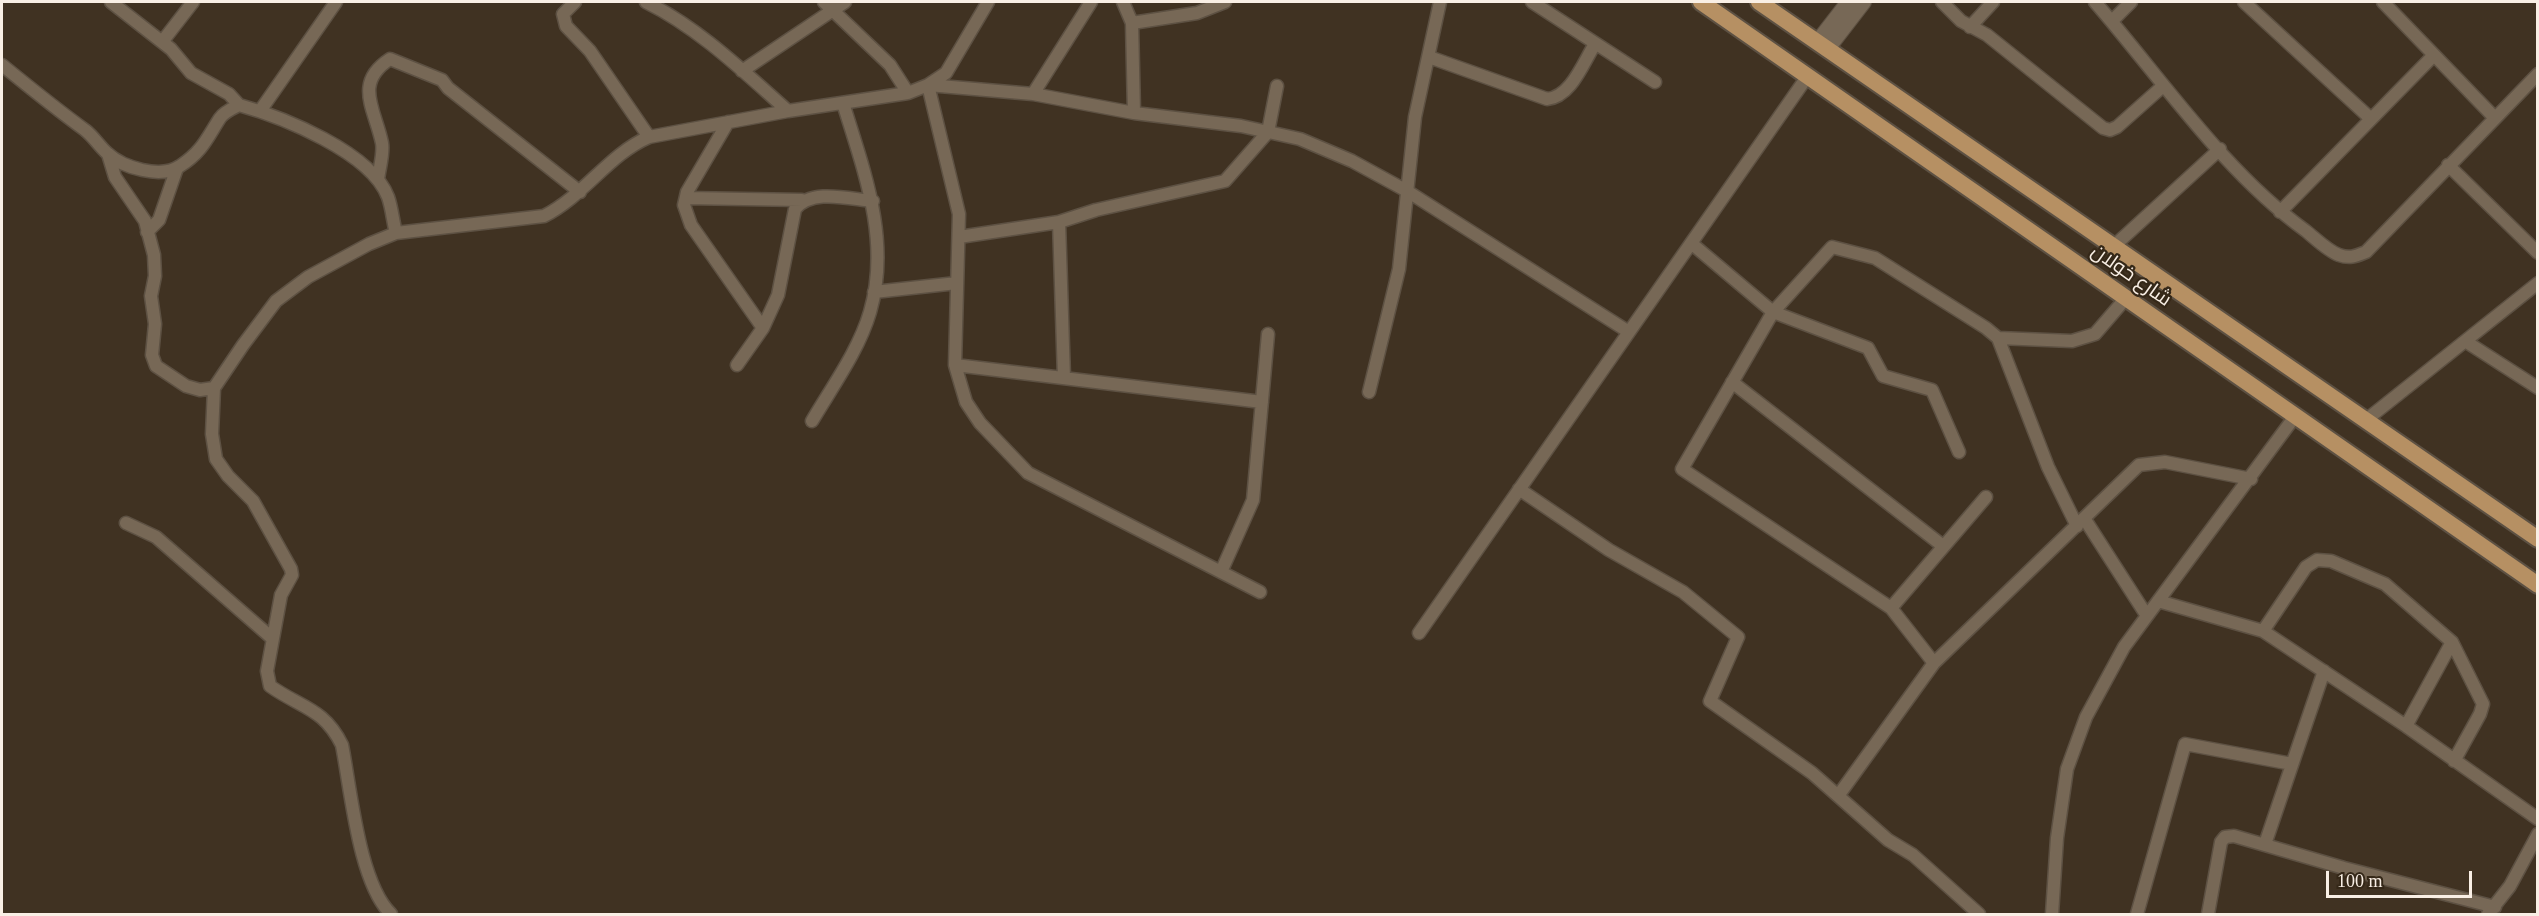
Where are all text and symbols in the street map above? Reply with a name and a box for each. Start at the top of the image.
street label: شارع خولان [2086,240,2176,312]
scale bar [2329,859,2474,897]
text: 100 m [2337,871,2383,891]

